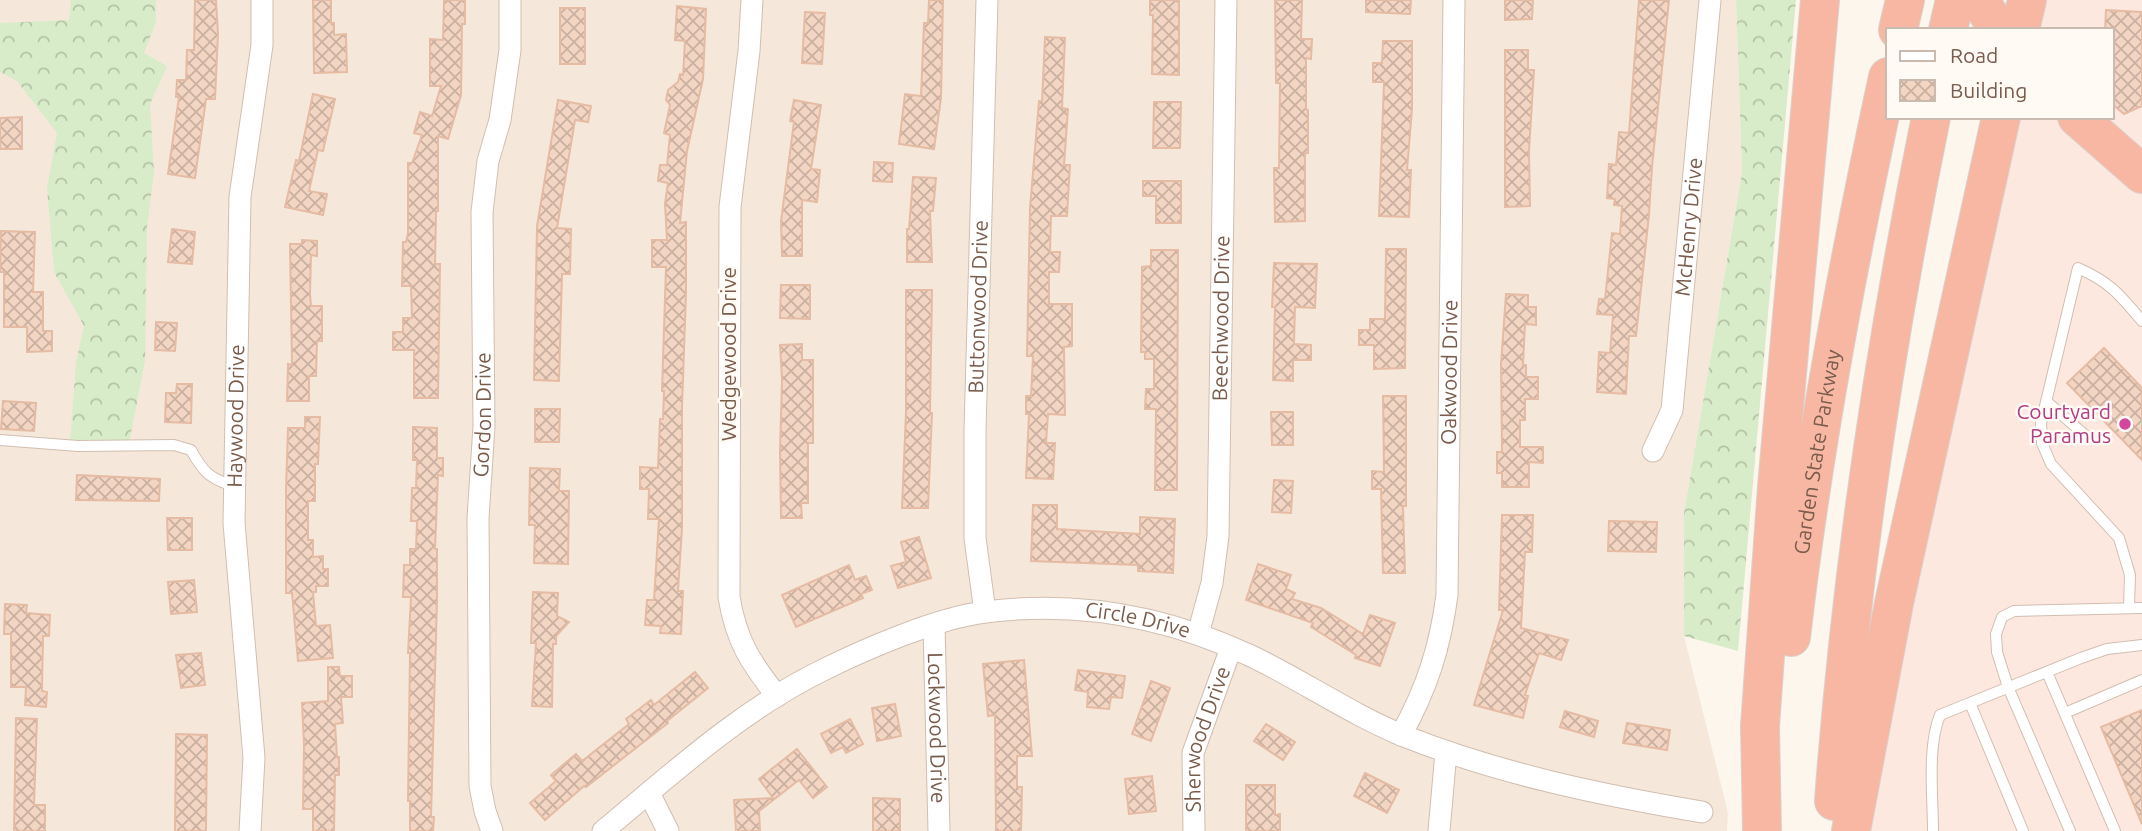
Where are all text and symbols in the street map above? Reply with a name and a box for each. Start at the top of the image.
legend [1886,28,2114,119]
text: Road [1950,43,1998,67]
text: Building [1950,78,2027,102]
street label: McHenry Drive [1670,156,1706,297]
street label: Buttonwood Drive [963,220,992,394]
street label: Beechwood Drive [1207,235,1233,401]
street label: Wedgewood Drive [716,267,740,441]
street label: Oakwood Drive [1436,299,1461,445]
street label: Haywood Drive [222,344,248,488]
street label: Garden State Parkway [1789,347,1845,556]
street label: Gordon Drive [468,352,495,478]
place label: Courtyard Paramus [2017,399,2111,447]
marker: Courtyard Paramus [2117,416,2133,432]
street label: Circle Drive [1084,597,1194,642]
street label: Lockwood Drive [924,652,951,804]
street label: Sherwood Drive [1180,663,1234,812]

